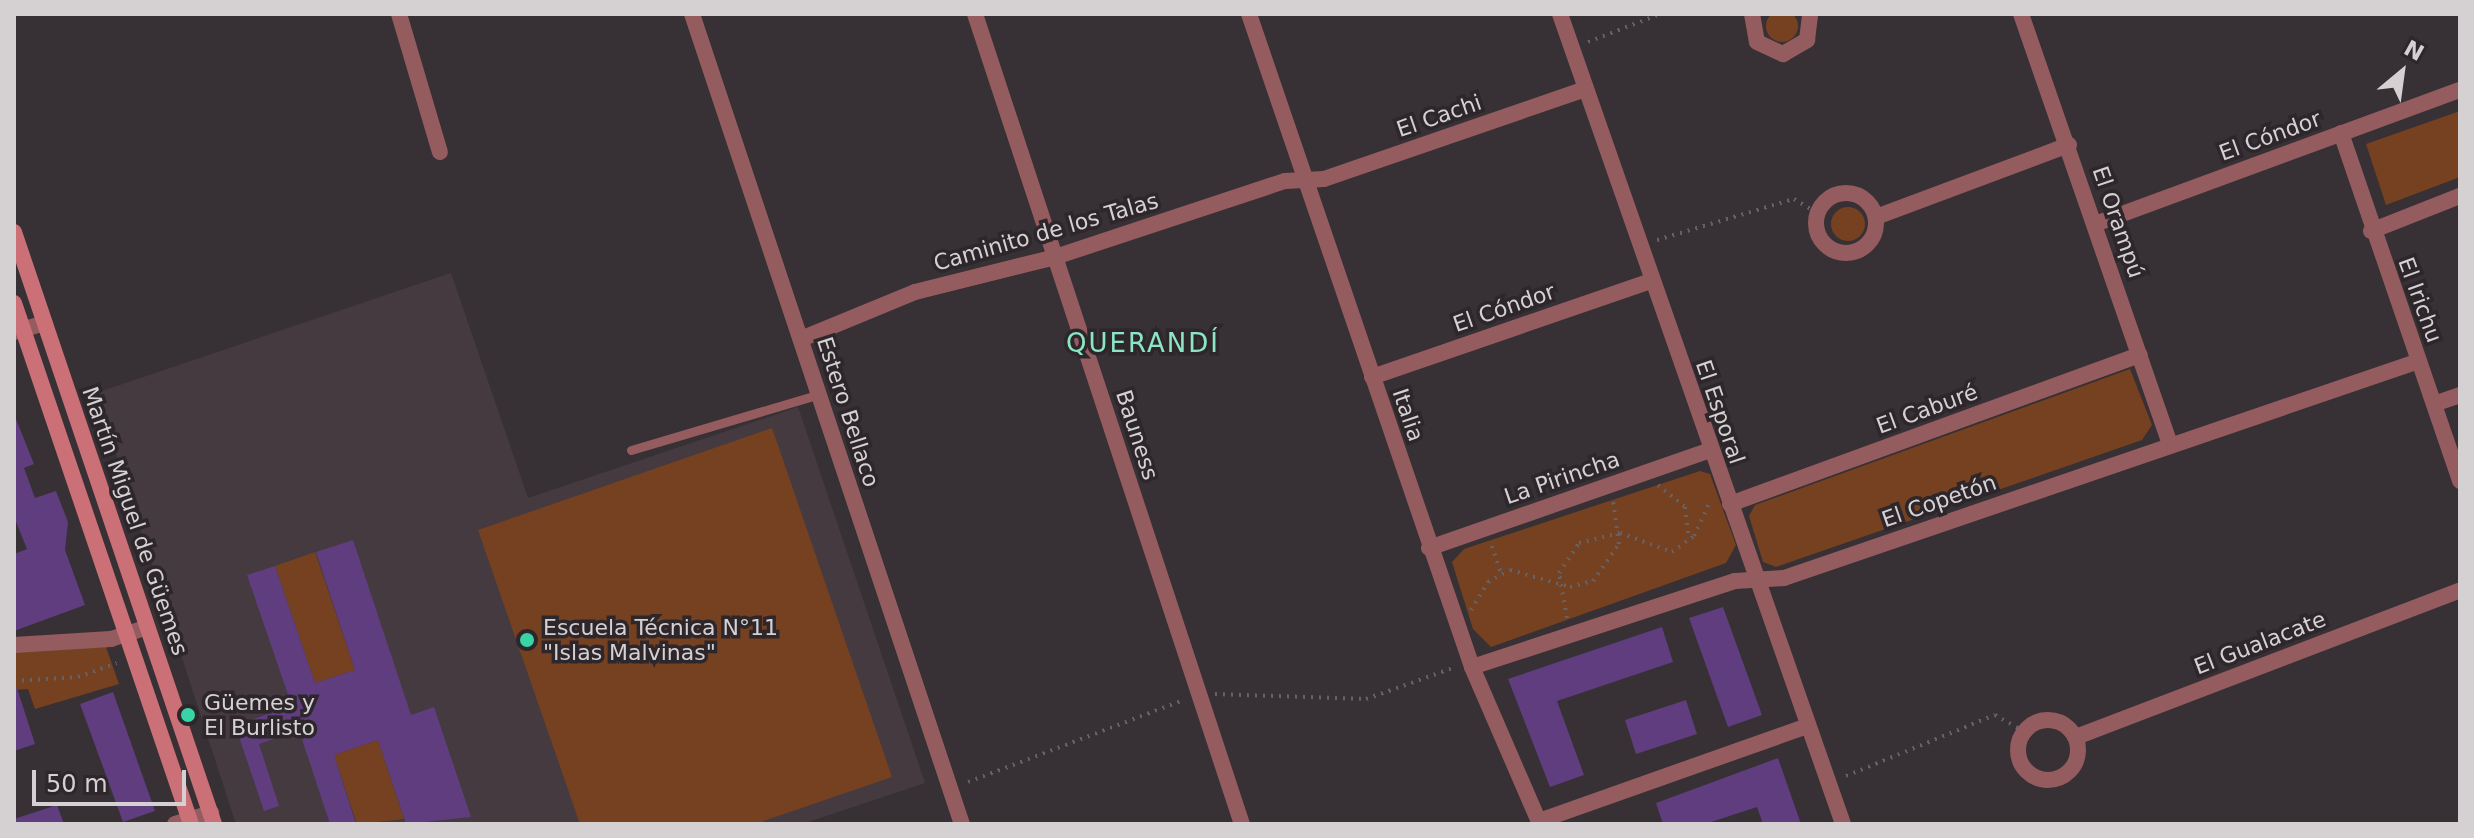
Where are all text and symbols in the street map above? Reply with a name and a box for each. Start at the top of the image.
north arrow [2362,32,2442,112]
text: N [2400,35,2428,66]
street label: El Cachi [1393,89,1485,143]
street label: El Cóndor [2216,105,2324,167]
street label: El Orampú [2087,163,2149,281]
street label: Caminito de los Talas [931,187,1161,277]
street label: El Irichu [2392,254,2448,346]
street label: El Cóndor [1449,278,1559,338]
district label: QUERANDÍ [1066,328,1220,360]
street label: Estero Bellaco [811,334,885,490]
street label: El Esporal [1690,356,1750,468]
street label: El Caburé [1873,378,1981,440]
street label: Martín Miguel de Güemes [77,383,193,659]
street label: Italia [1387,385,1429,445]
street label: Bauness [1110,387,1164,483]
street label: La Pirincha [1501,446,1623,510]
street label: El Copetón [1878,469,2000,533]
street label: El Gualacate [2190,606,2330,680]
place label: Escuela Técnica N°11 "Islas Malvinas" [543,614,778,666]
marker: Escuela Técnica N°11 "Islas Malvinas" [518,631,536,649]
place label: Güemes y El Burlisto [204,689,315,740]
marker: Güemes y El Burlisto [179,706,197,724]
scale bar [36,754,190,804]
text: 50 m [46,770,108,798]

